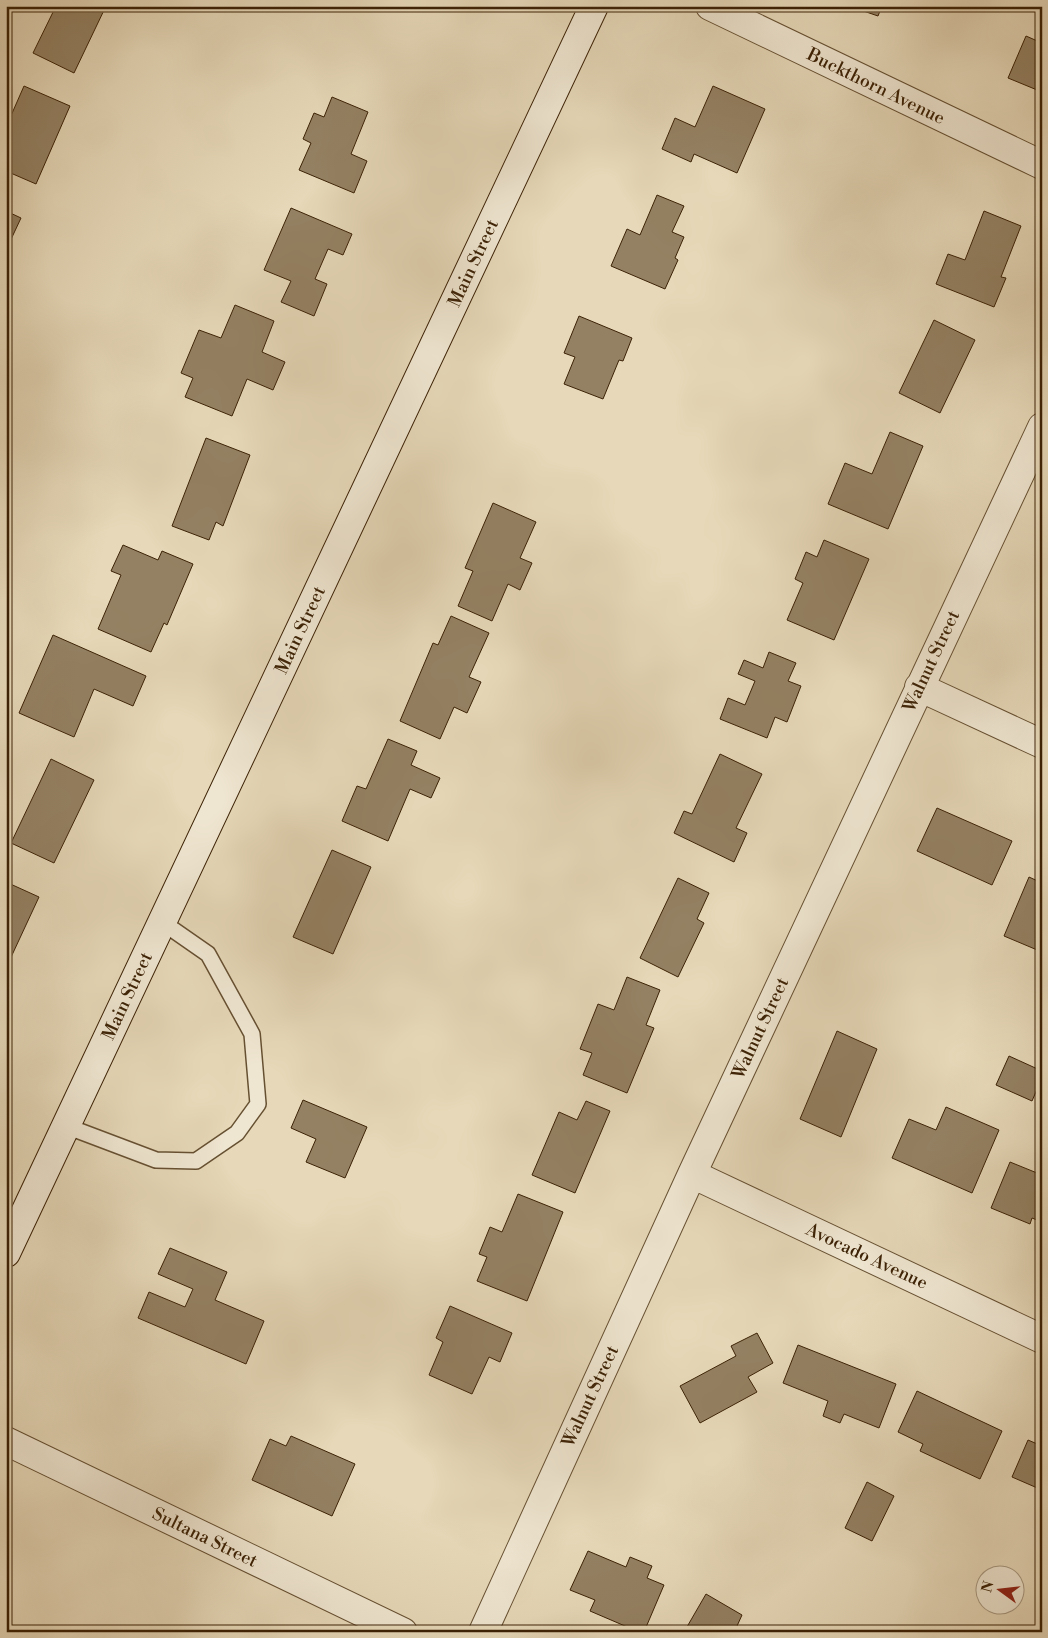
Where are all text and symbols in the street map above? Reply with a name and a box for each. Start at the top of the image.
street label: Buckthorn Avenue [802,43,949,130]
street label: Main Street [443,215,504,311]
street label: Main Street [270,582,331,678]
street label: Walnut Street [897,606,965,717]
street label: Main Street [97,948,158,1044]
street label: Walnut Street [726,973,794,1084]
street label: Avocado Avenue [801,1218,931,1295]
street label: Walnut Street [556,1341,624,1452]
street label: Sultana Street [148,1502,262,1573]
north arrow [976,1566,1026,1616]
text: N [978,1579,999,1595]

